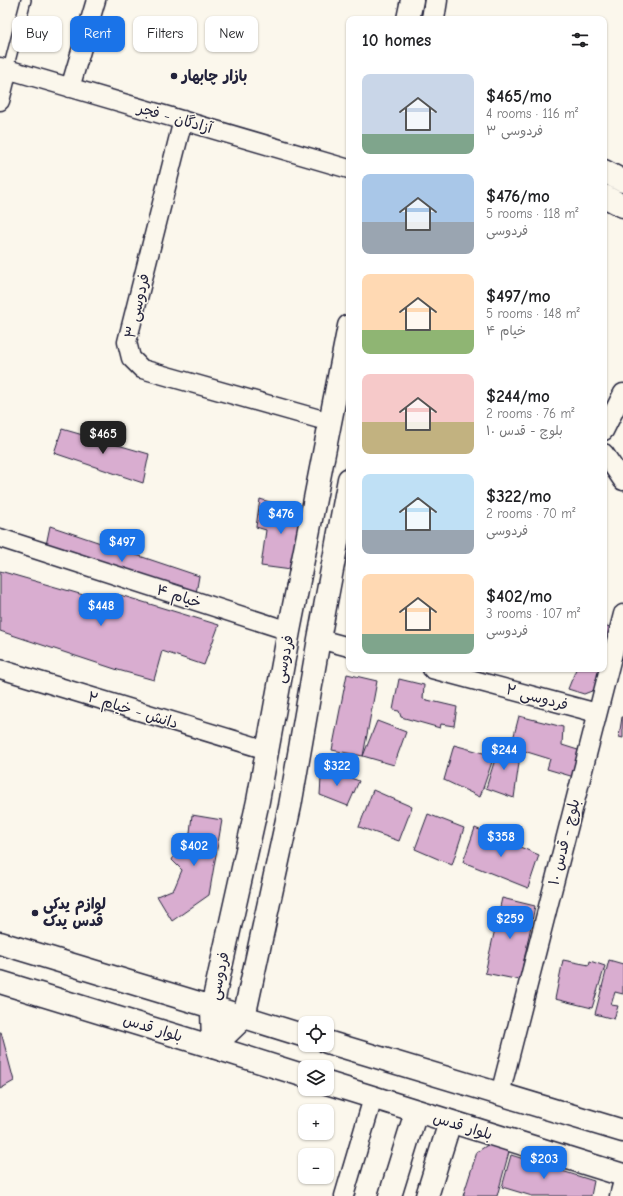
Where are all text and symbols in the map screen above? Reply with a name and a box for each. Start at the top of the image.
chip: Buy [12,16,62,52]
chip: Rent [70,16,125,52]
chip: Filters [133,16,197,52]
chip: New [205,16,258,52]
icon: filters [569,29,591,51]
text: 10 homes [362,31,431,50]
place label: بازار چابهار [180,67,247,85]
marker: بازار چابهار [169,71,179,81]
text: $465/mo [486,87,552,106]
icon: home [394,90,442,138]
street label: آزادگان - فجر [134,98,216,138]
text: 4 rooms · 116 m² [486,106,578,121]
text: فردوسی ۳ [486,123,543,138]
text: $476/mo [486,187,550,206]
icon: home [394,190,442,238]
text: 5 rooms · 118 m² [486,206,579,221]
text: فردوسی [486,223,528,238]
street label: فردوسی ۳ [121,272,154,340]
text: $497/mo [486,287,551,306]
icon: home [394,290,442,338]
text: 5 rooms · 148 m² [486,306,580,321]
text: خیام ۴ [486,323,526,338]
text: $244/mo [486,387,550,406]
icon: home [394,390,442,438]
text: 2 rooms · 76 m² [486,406,574,421]
pin: $465 [79,421,127,455]
text: بلوچ - قدس ۱۰ [486,423,563,438]
text: $465 [89,426,117,441]
text: $322/mo [486,487,551,506]
icon: home [394,490,442,538]
pin: $476 [257,501,305,535]
text: $476 [268,506,294,521]
text: 2 rooms · 70 m² [486,506,575,521]
text: فردوسی [486,523,528,538]
pin: $497 [98,529,146,563]
text: $497 [109,534,135,549]
street label: خیام ۴ [154,580,204,614]
text: $402/mo [486,587,552,606]
icon: home [394,590,442,638]
pin: $448 [77,593,125,627]
text: $448 [88,598,114,613]
text: 3 rooms · 107 m² [486,606,580,621]
text: فردوسی [486,623,528,638]
street label: فردوسی [271,633,298,685]
street label: فردوسی ۲ [504,680,570,715]
street label: دانش - خیام ۲ [85,688,180,734]
pin: $244 [480,737,528,771]
text: $244 [491,742,517,757]
pin: $322 [313,753,361,787]
text: $322 [323,758,351,773]
street label: بلوچ - قدس ۱۰ [545,797,584,887]
pin: $358 [477,824,525,858]
text: $358 [487,829,515,844]
pin: $402 [170,833,218,867]
text: $402 [180,838,208,853]
place label: لوازم یدکی قدس یدک [43,895,106,930]
pin: $259 [486,906,534,940]
marker: لوازم یدکی قدس یدک [30,908,40,918]
text: $259 [496,911,524,926]
street label: فردوسی [205,950,234,1002]
street label: بلوار قدس [121,1010,185,1046]
map controls [298,1016,334,1184]
button: locate [298,1016,334,1052]
button: layers [298,1060,334,1096]
button: + [298,1104,334,1140]
street label: بلوار قدس [431,1108,495,1144]
pin: $203 [520,1146,568,1180]
button: − [298,1148,334,1184]
text: $203 [530,1151,558,1166]

